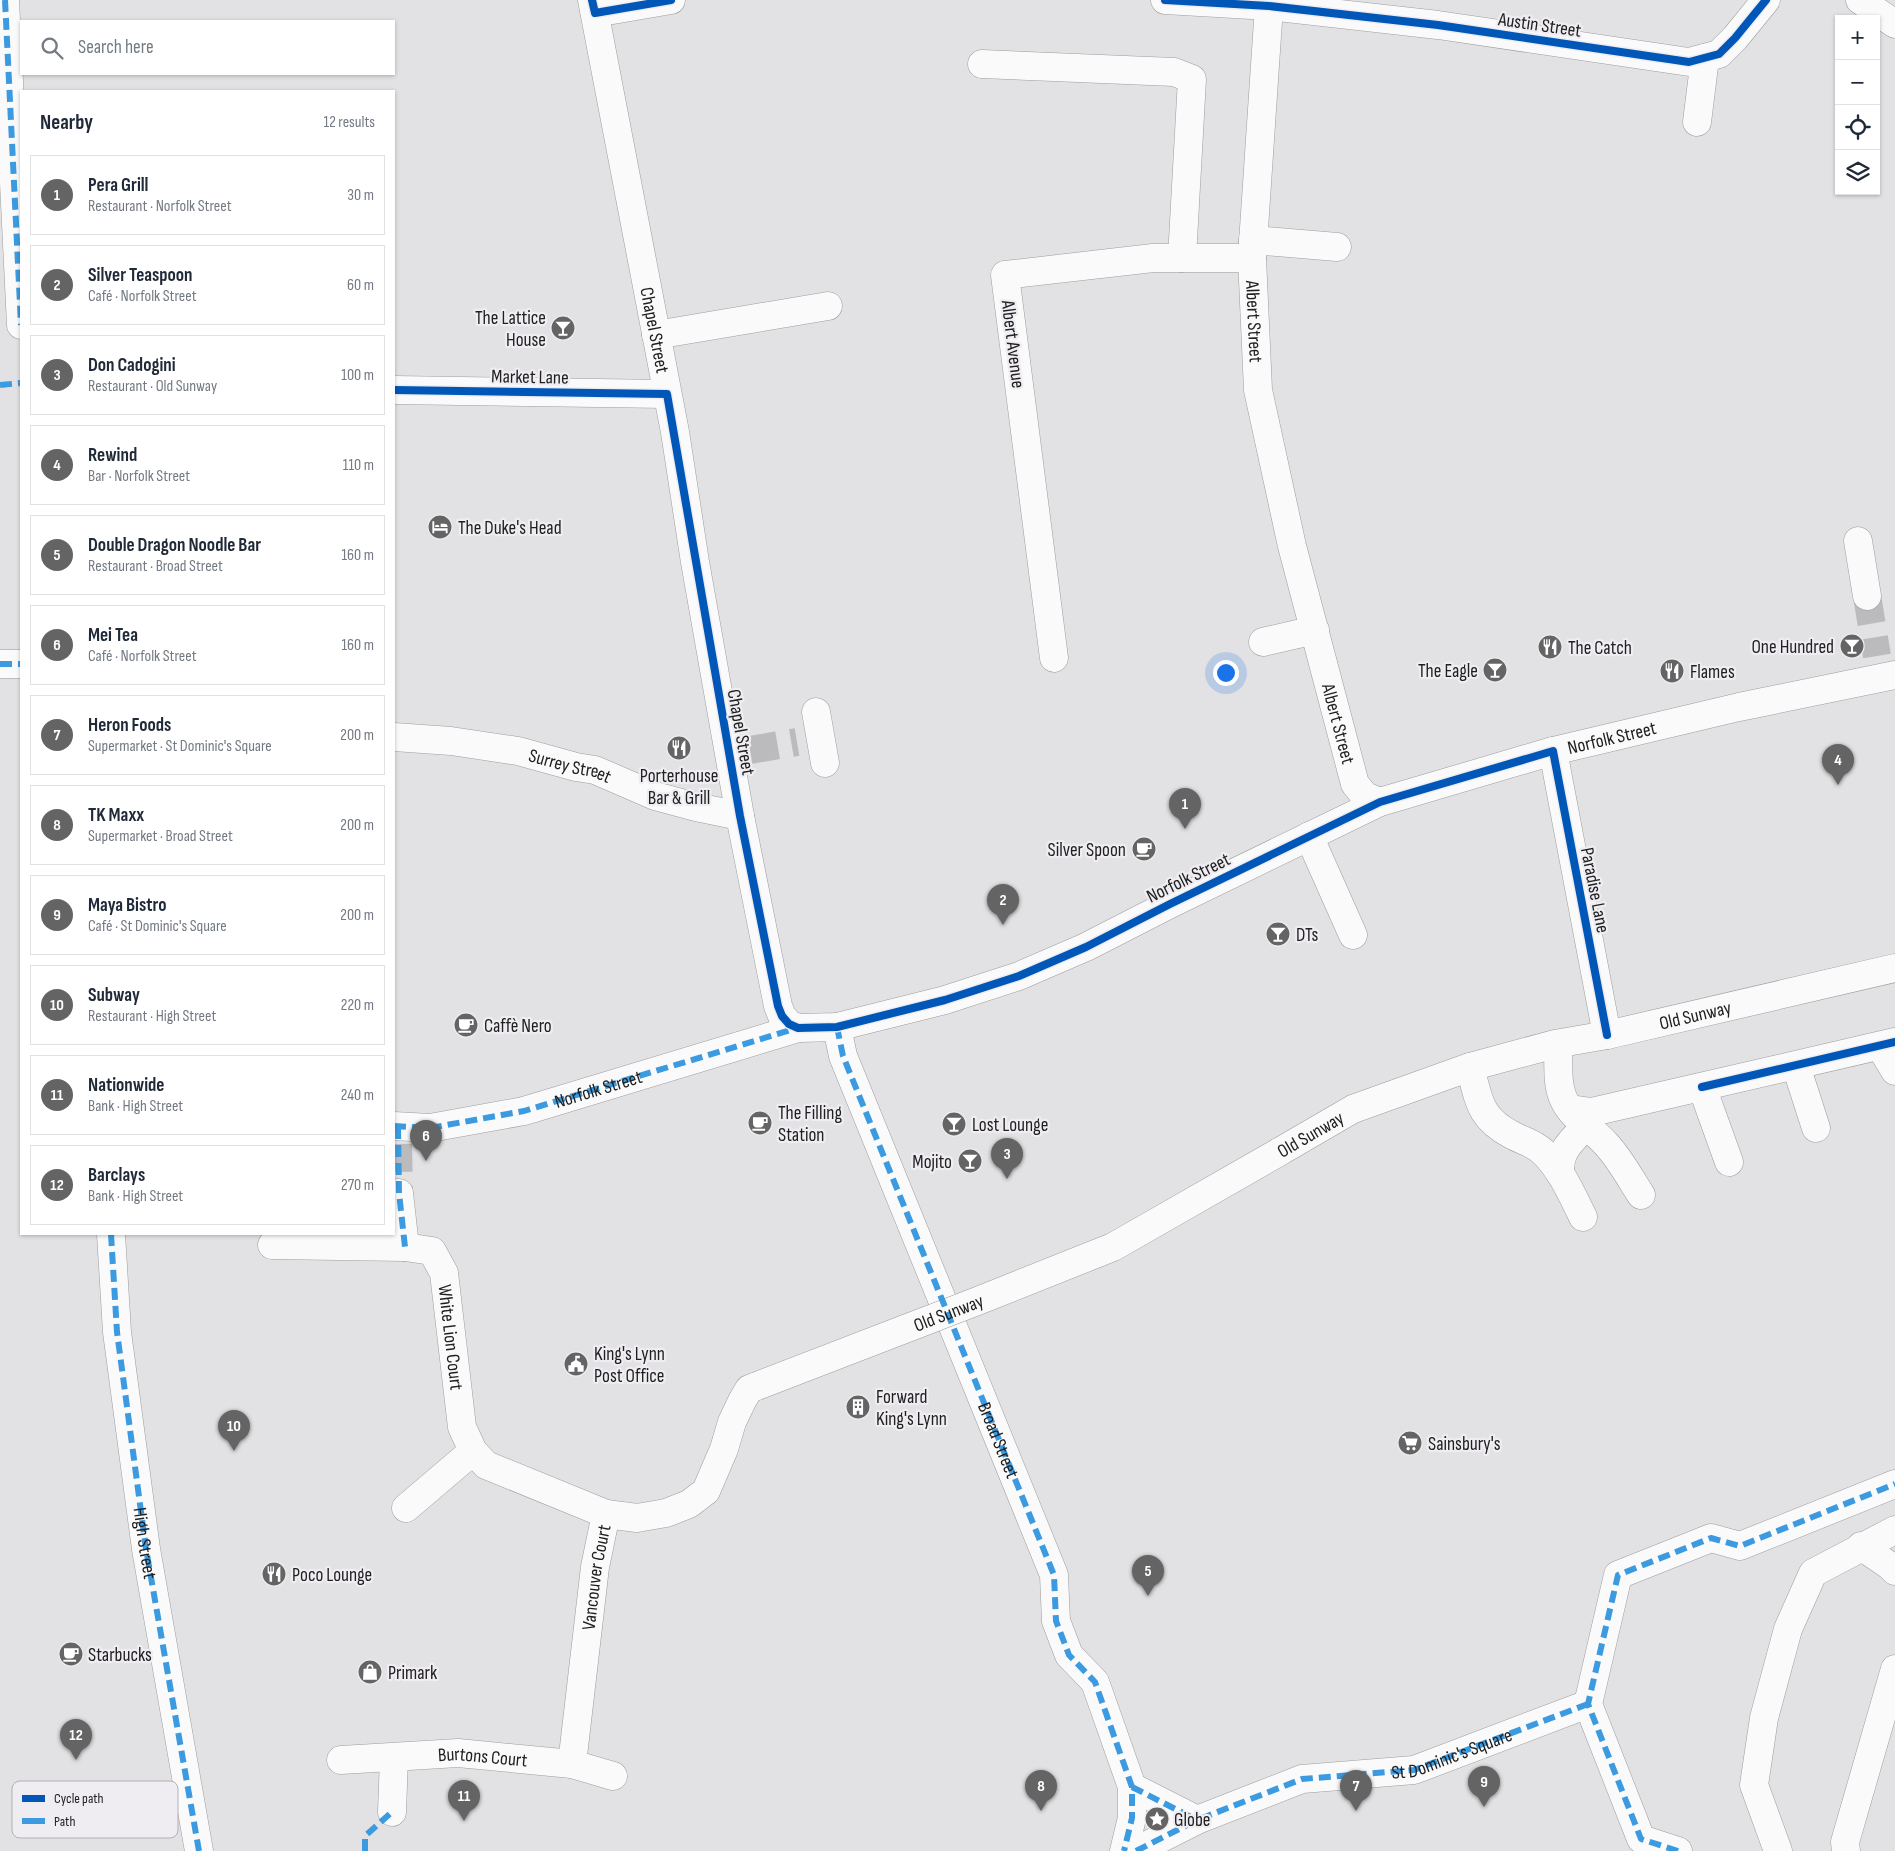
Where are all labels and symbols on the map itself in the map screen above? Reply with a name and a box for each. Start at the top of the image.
street label: Austin Street [1496,8,1583,43]
street label: Albert Street [1240,279,1267,363]
street label: Chapel Street [634,285,673,375]
street label: Albert Avenue [996,298,1029,389]
place label: The Lattice House [475,307,546,352]
bar icon: The Lattice House [550,315,576,341]
street label: Market Lane [491,365,569,390]
hotel icon: The Duke's Head [427,514,453,540]
place label: The Duke's Head [458,517,562,540]
bar icon: One Hundred [1839,633,1865,659]
restaurant icon: The Catch [1537,634,1563,660]
place label: One Hundred [1751,636,1834,659]
place label: The Catch [1568,637,1632,660]
bar icon: The Eagle [1482,657,1508,683]
restaurant icon: Flames [1659,658,1685,684]
your location [1213,660,1239,686]
place label: The Eagle [1418,660,1478,683]
place label: Flames [1690,661,1735,684]
street label: Albert Street [1316,680,1359,767]
street label: Chapel Street [722,688,759,777]
street label: Norfolk Street [1565,717,1659,760]
restaurant icon: Porterhouse Bar & Grill [666,735,692,761]
street label: Surrey Street [526,744,615,789]
pin: 4 [1822,744,1854,785]
place label: Porterhouse Bar & Grill [640,765,718,810]
pin: 1 [1169,788,1201,829]
cafe icon: Silver Spoon [1131,836,1157,862]
place label: Silver Spoon [1048,839,1126,862]
street label: Paradise Lane [1575,846,1614,935]
street label: Norfolk Street [1143,848,1234,908]
pin: 2 [987,884,1019,925]
bar icon: DTs [1265,921,1291,947]
place label: DTs [1296,924,1319,947]
street label: Old Sunway [1657,996,1734,1035]
cafe icon: Caffè Nero [453,1012,479,1038]
place label: Caffè Nero [484,1015,552,1038]
street label: Norfolk Street [552,1066,645,1114]
place label: The Filling Station [778,1102,842,1147]
street label: Old Sunway [1274,1107,1349,1164]
cafe icon: The Filling Station [747,1110,773,1136]
bar icon: Lost Lounge [941,1111,967,1137]
place label: Lost Lounge [972,1114,1048,1137]
pin: 6 [410,1120,442,1161]
pin: 3 [991,1138,1023,1179]
bar icon: Mojito [957,1148,983,1174]
place label: Mojito [912,1151,952,1174]
street label: White Lion Court [432,1283,468,1392]
street label: Old Sunway [911,1290,988,1338]
place label: King's Lynn Post Office [594,1343,665,1388]
public building icon: King's Lynn Post Office [563,1351,589,1377]
place label: Forward King's Lynn [876,1386,947,1431]
building icon: Forward King's Lynn [845,1394,871,1420]
street label: Broad Street [972,1399,1023,1482]
pin: 10 [218,1410,250,1451]
supermarket icon: Sainsbury's [1397,1430,1423,1456]
place label: Sainsbury's [1428,1433,1501,1456]
street label: High Street [128,1506,161,1581]
street label: Vancouver Court [578,1522,617,1631]
pin: 5 [1132,1555,1164,1596]
restaurant icon: Poco Lounge [261,1561,287,1587]
place label: Poco Lounge [292,1564,372,1587]
cafe icon: Starbucks [58,1641,84,1667]
place label: Starbucks [88,1644,152,1667]
shop icon: Primark [357,1659,383,1685]
place label: Primark [388,1662,438,1685]
pin: 12 [60,1719,92,1760]
street label: St Dominic's Square [1391,1724,1515,1785]
street label: Burtons Court [437,1743,529,1773]
pin: 9 [1468,1766,1500,1807]
pin: 8 [1025,1770,1057,1811]
pin: 7 [1340,1770,1372,1811]
pin: 11 [448,1780,480,1821]
legend [12,1781,178,1838]
text: Cycle path [54,1790,104,1807]
place icon: Globe [1144,1806,1170,1832]
place label: Globe [1174,1809,1210,1832]
text: Path [54,1813,75,1830]

